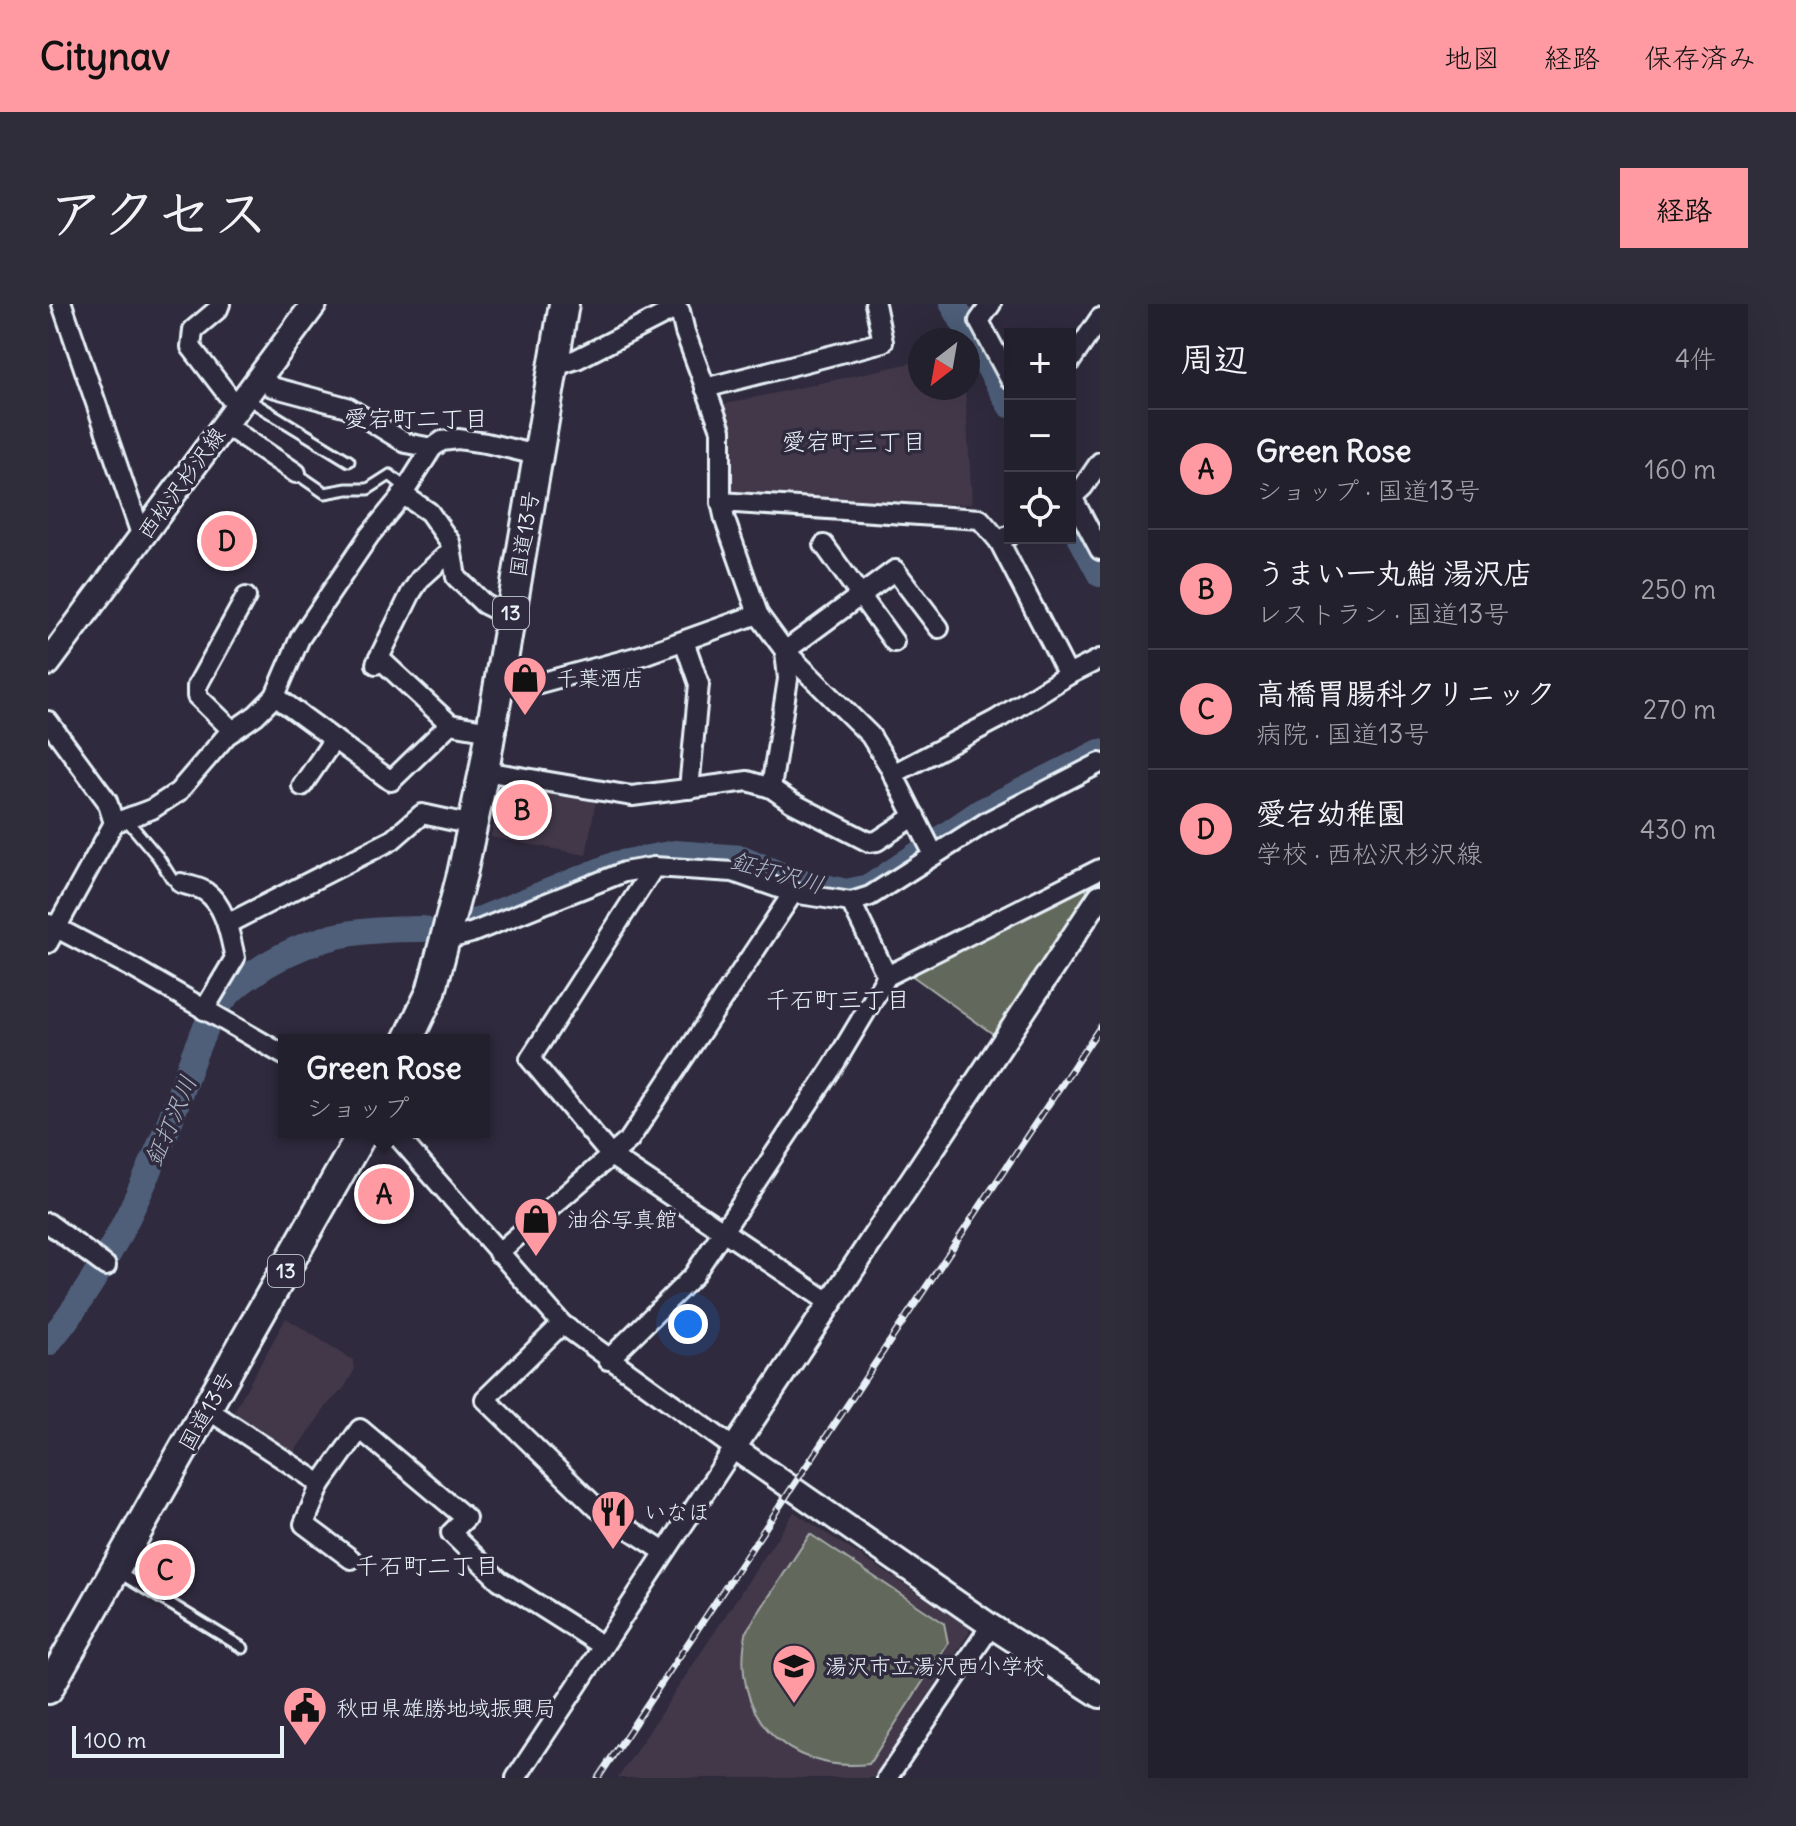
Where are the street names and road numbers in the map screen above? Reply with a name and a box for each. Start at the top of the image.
street label: 西松沢杉沢線 [131,421,231,545]
street label: 国道13号 [503,489,545,579]
road number: 13 [493,597,529,629]
road number: 13 [268,1255,304,1287]
street label: 国道13号 [172,1366,240,1456]

